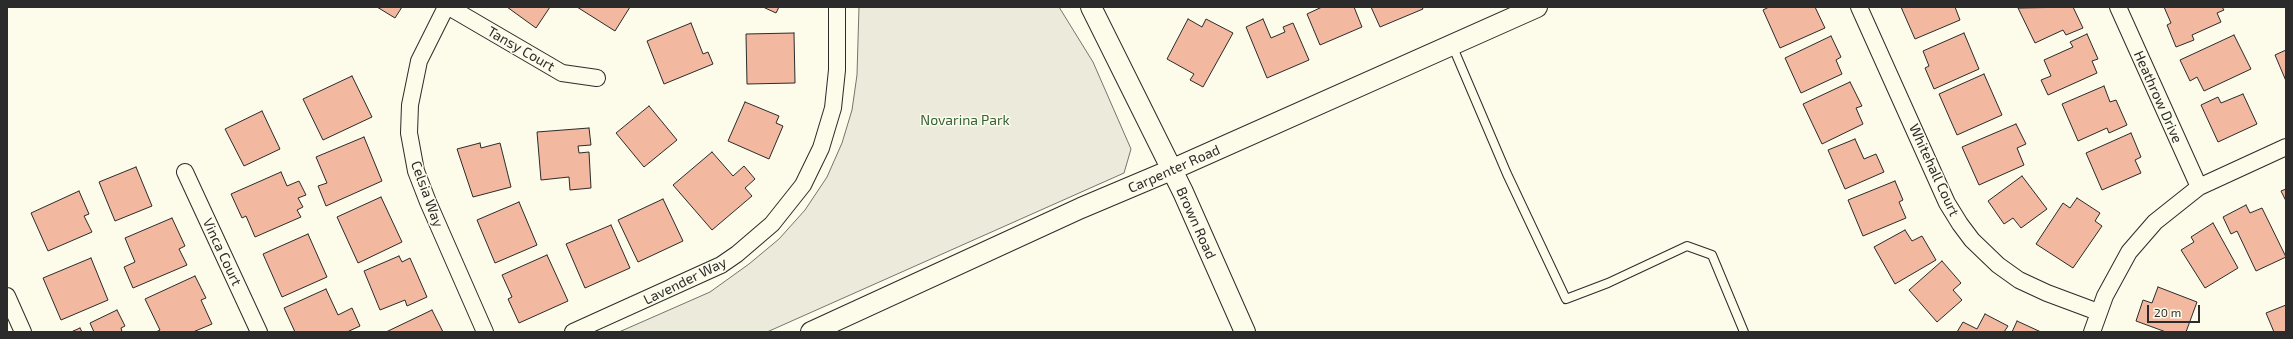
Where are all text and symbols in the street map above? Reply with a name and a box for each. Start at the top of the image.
street label: Tansy Court [484,23,558,75]
street label: Heathrow Drive [2130,48,2186,146]
park label: Novarina Park [920,112,1010,128]
street label: Whitehall Court [1905,121,1963,219]
street label: Carpenter Road [1125,141,1223,197]
street label: Celsia Way [407,159,447,229]
street label: Brown Road [1173,184,1219,262]
street label: Vinca Court [199,216,245,288]
street label: Lavender Way [641,254,729,308]
scale bar [2149,297,2202,323]
text: 20 m [2154,305,2181,319]

